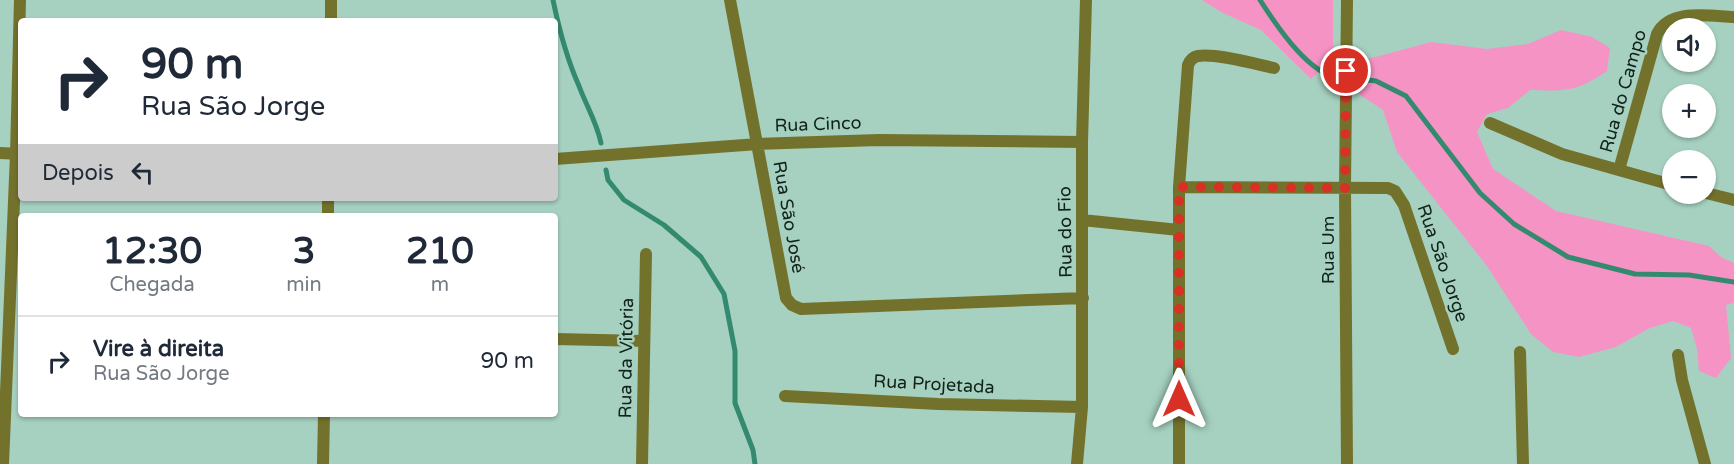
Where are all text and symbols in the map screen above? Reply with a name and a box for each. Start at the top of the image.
map controls [1662,18,1716,204]
button: sound [1662,18,1716,72]
street label: Rua do Campo [1595,27,1651,155]
text: 90 m [141,39,243,90]
icon: right [42,42,120,120]
pin [1320,45,1371,96]
icon: arrive [1329,54,1362,87]
button: + [1662,84,1716,138]
text: Rua São Jorge [141,90,325,123]
street label: Rua Cinco [774,111,862,137]
button: − [1662,150,1716,204]
icon: left [126,156,159,189]
street label: Rua São José [768,159,810,275]
text: Depois [42,160,114,186]
street label: Rua do Fio [1053,186,1077,278]
street label: Rua São Jorge [1413,201,1473,325]
street label: Rua Um [1317,216,1339,284]
text: 12:30 [102,230,202,273]
text: 3 [293,230,315,273]
text: 210 [406,230,474,273]
text: Chegada [110,273,195,297]
text: min [286,273,322,297]
text: m [431,273,449,297]
street label: Rua da Vitória [614,297,638,419]
text: Vire à direita [93,336,224,362]
icon: right [42,345,75,378]
text: 90 m [480,348,534,374]
text: Rua São Jorge [93,362,230,386]
position arrow [1147,367,1211,431]
street label: Rua Projetada [873,370,995,398]

